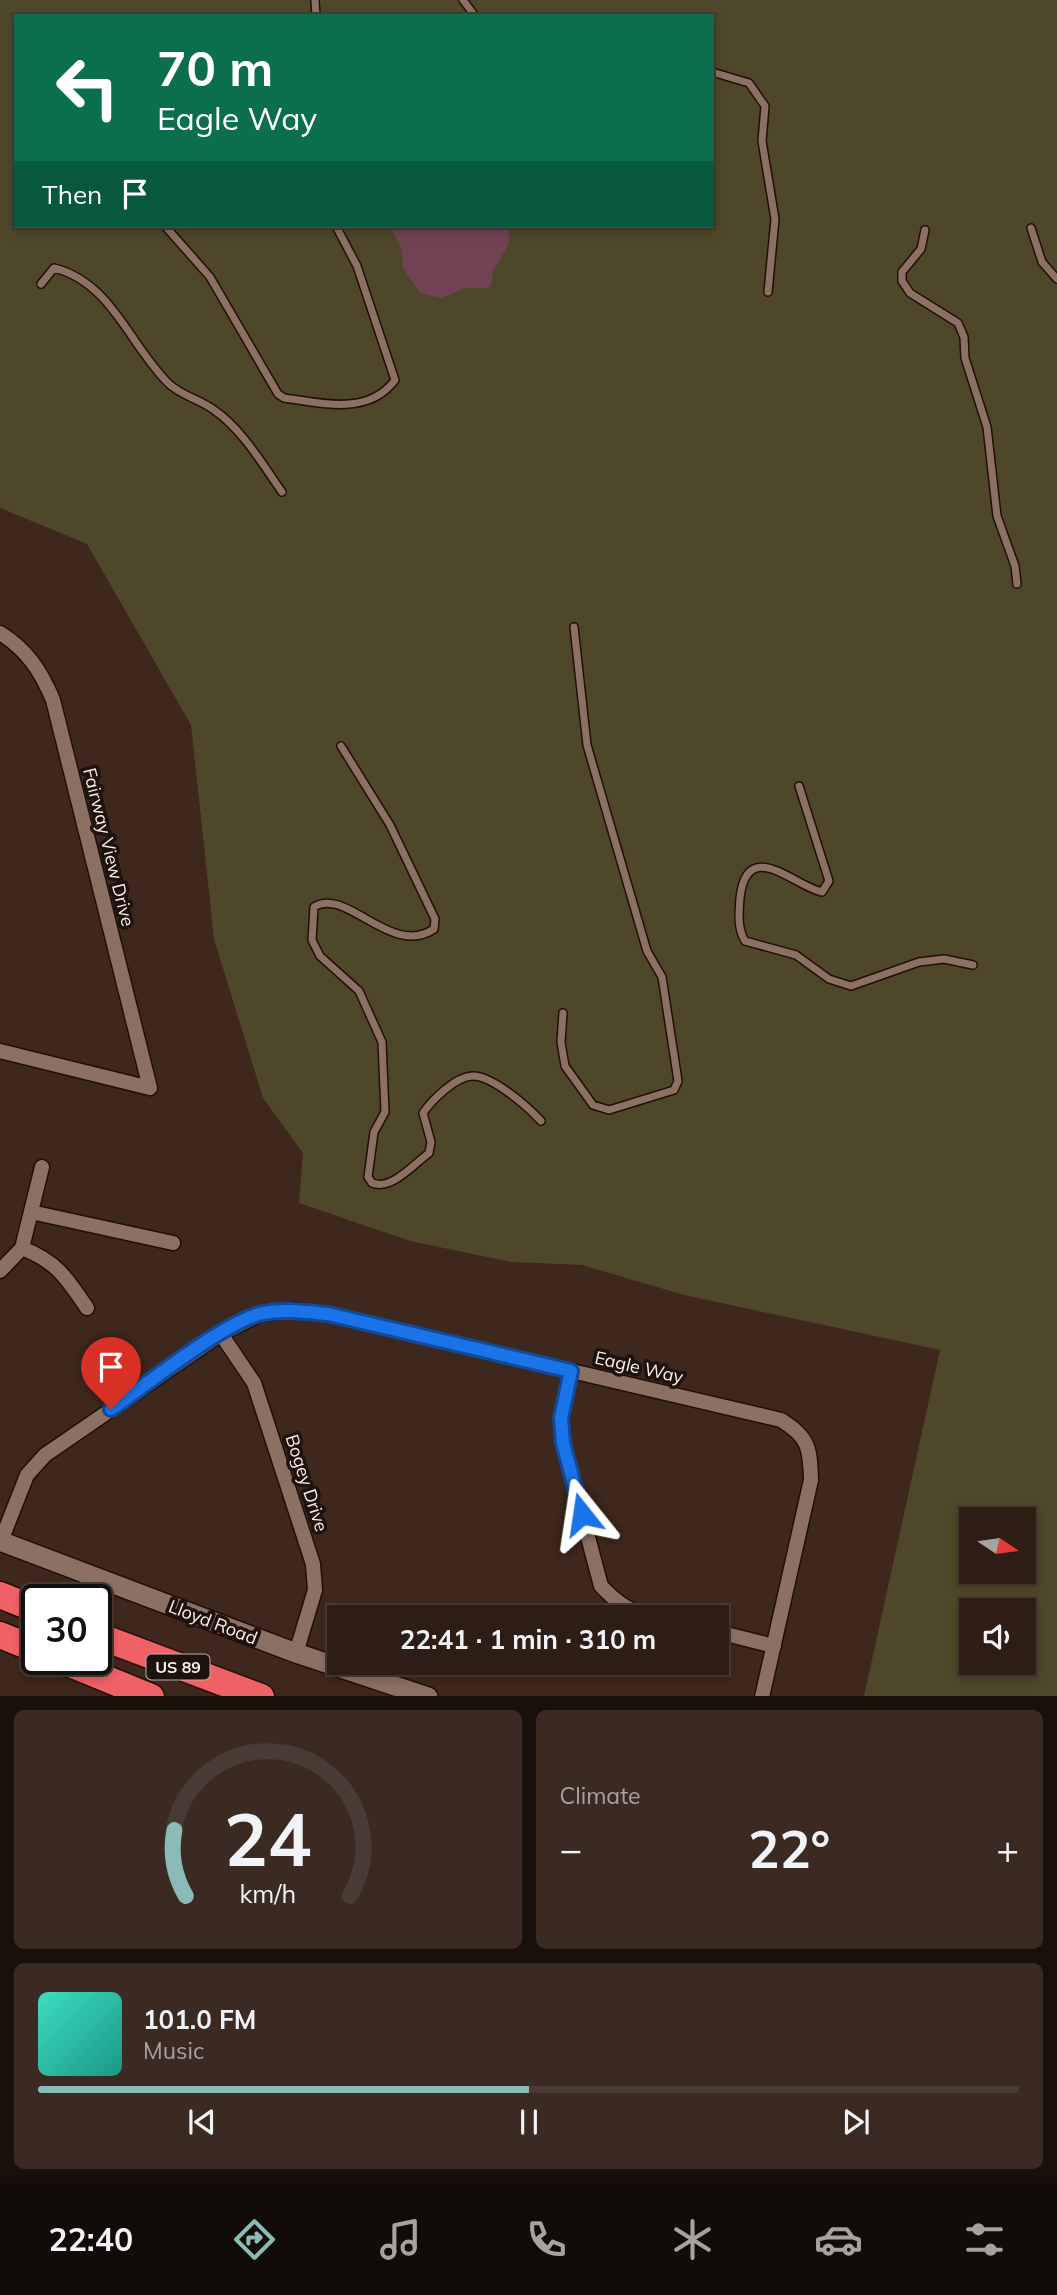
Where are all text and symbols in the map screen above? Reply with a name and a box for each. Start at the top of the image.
text: 70 m [157,37,273,98]
icon: left [42,42,133,133]
text: Eagle Way [157,98,317,138]
icon: arrive [116,175,154,213]
text: Then [42,178,102,211]
street label: Fairway View Drive [78,765,140,929]
pin [81,1337,141,1409]
street label: Eagle Way [592,1346,686,1388]
icon: arrive [92,1348,130,1386]
street label: Bogey Drive [280,1432,334,1534]
position arrow [545,1477,619,1551]
north arrow [959,1507,1036,1584]
map controls [959,1507,1036,1675]
speed limit sign: 30 [21,1584,112,1675]
street label: Lloyd Road [165,1595,261,1649]
button: sound [959,1598,1036,1675]
text: 22:41 · 1 min · 310 m [400,1623,656,1656]
road number: US 89 [146,1654,210,1680]
text: Climate [560,1781,641,1810]
text: 24 [224,1793,311,1884]
text: 22° [748,1816,830,1881]
text: − [560,1825,582,1873]
text: + [996,1825,1019,1873]
text: km/h [239,1877,296,1908]
text: 101.0 FM [143,2003,256,2036]
text: Music [143,2036,204,2065]
icon: previous [183,2103,221,2141]
icon: pause [510,2103,548,2141]
icon: next [837,2103,875,2141]
icon: directions [230,2215,279,2264]
icon: music [376,2215,425,2264]
icon: phone [522,2215,571,2264]
icon: climate [668,2215,717,2264]
icon: car [814,2215,863,2264]
icon: filters [960,2215,1009,2264]
text: 22:40 [48,2219,133,2259]

